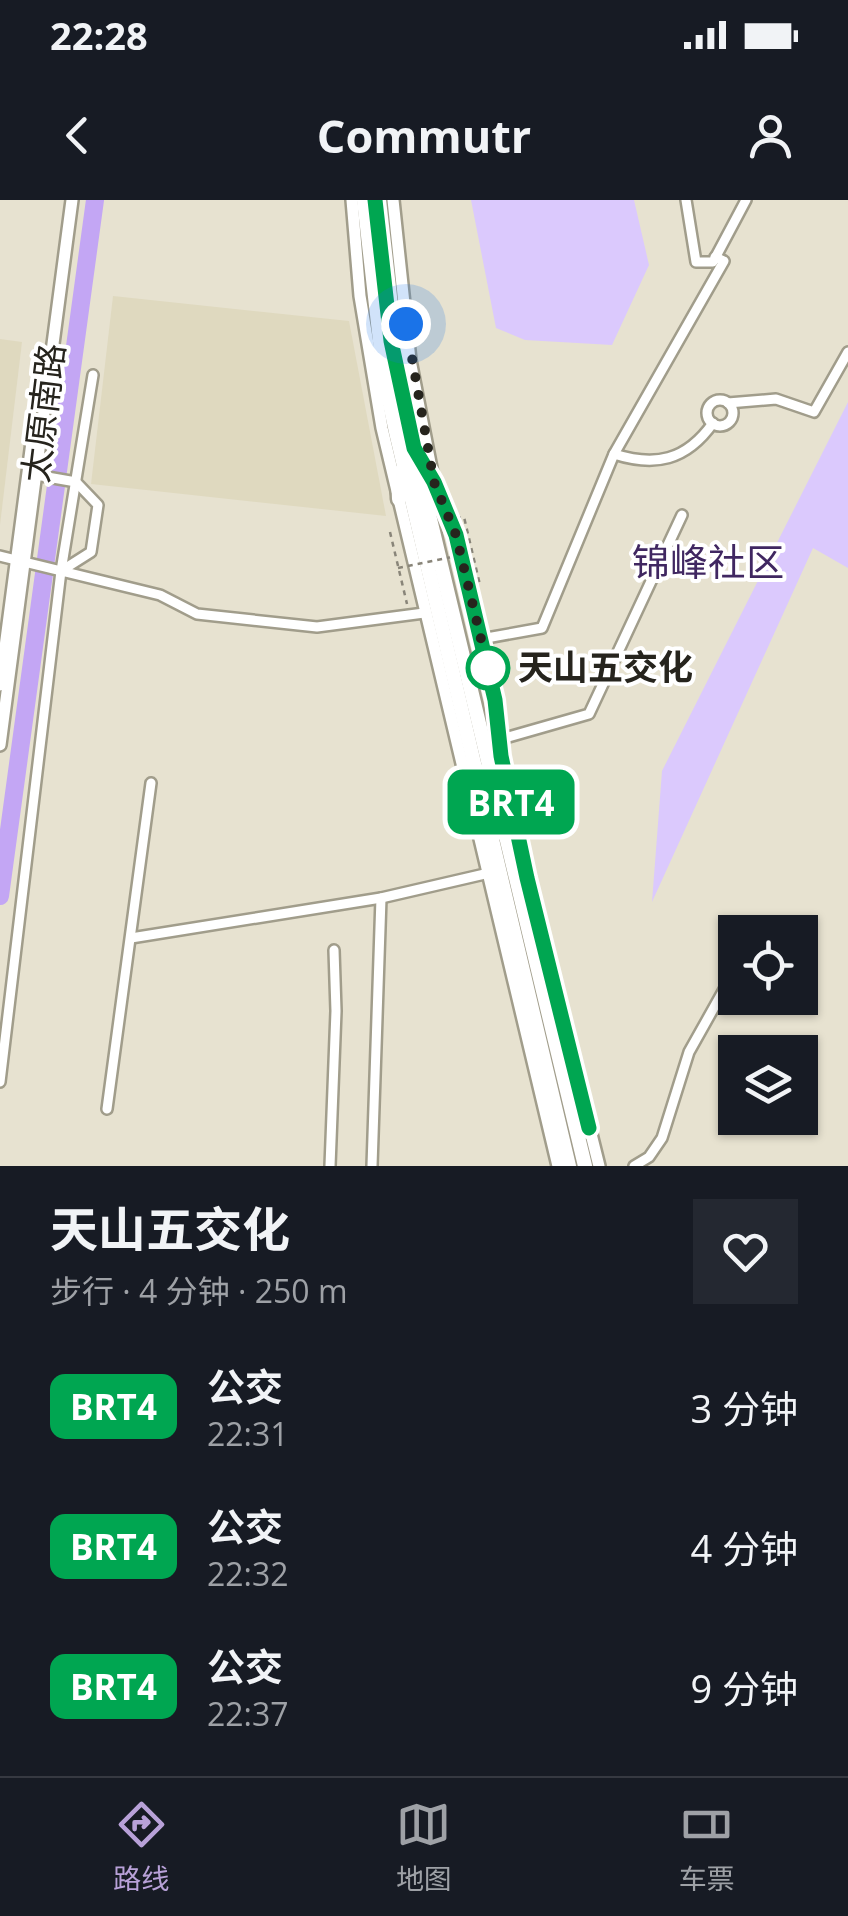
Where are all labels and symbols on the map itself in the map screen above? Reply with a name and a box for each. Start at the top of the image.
your location [381,299,431,349]
street label: 太原南路 [11,340,74,485]
district label: 锦峰社区 [632,535,784,587]
place label: 天山五交化 [518,643,693,690]
marker: 天山五交化 [467,647,509,689]
line badge: BRT4 [441,770,581,834]

